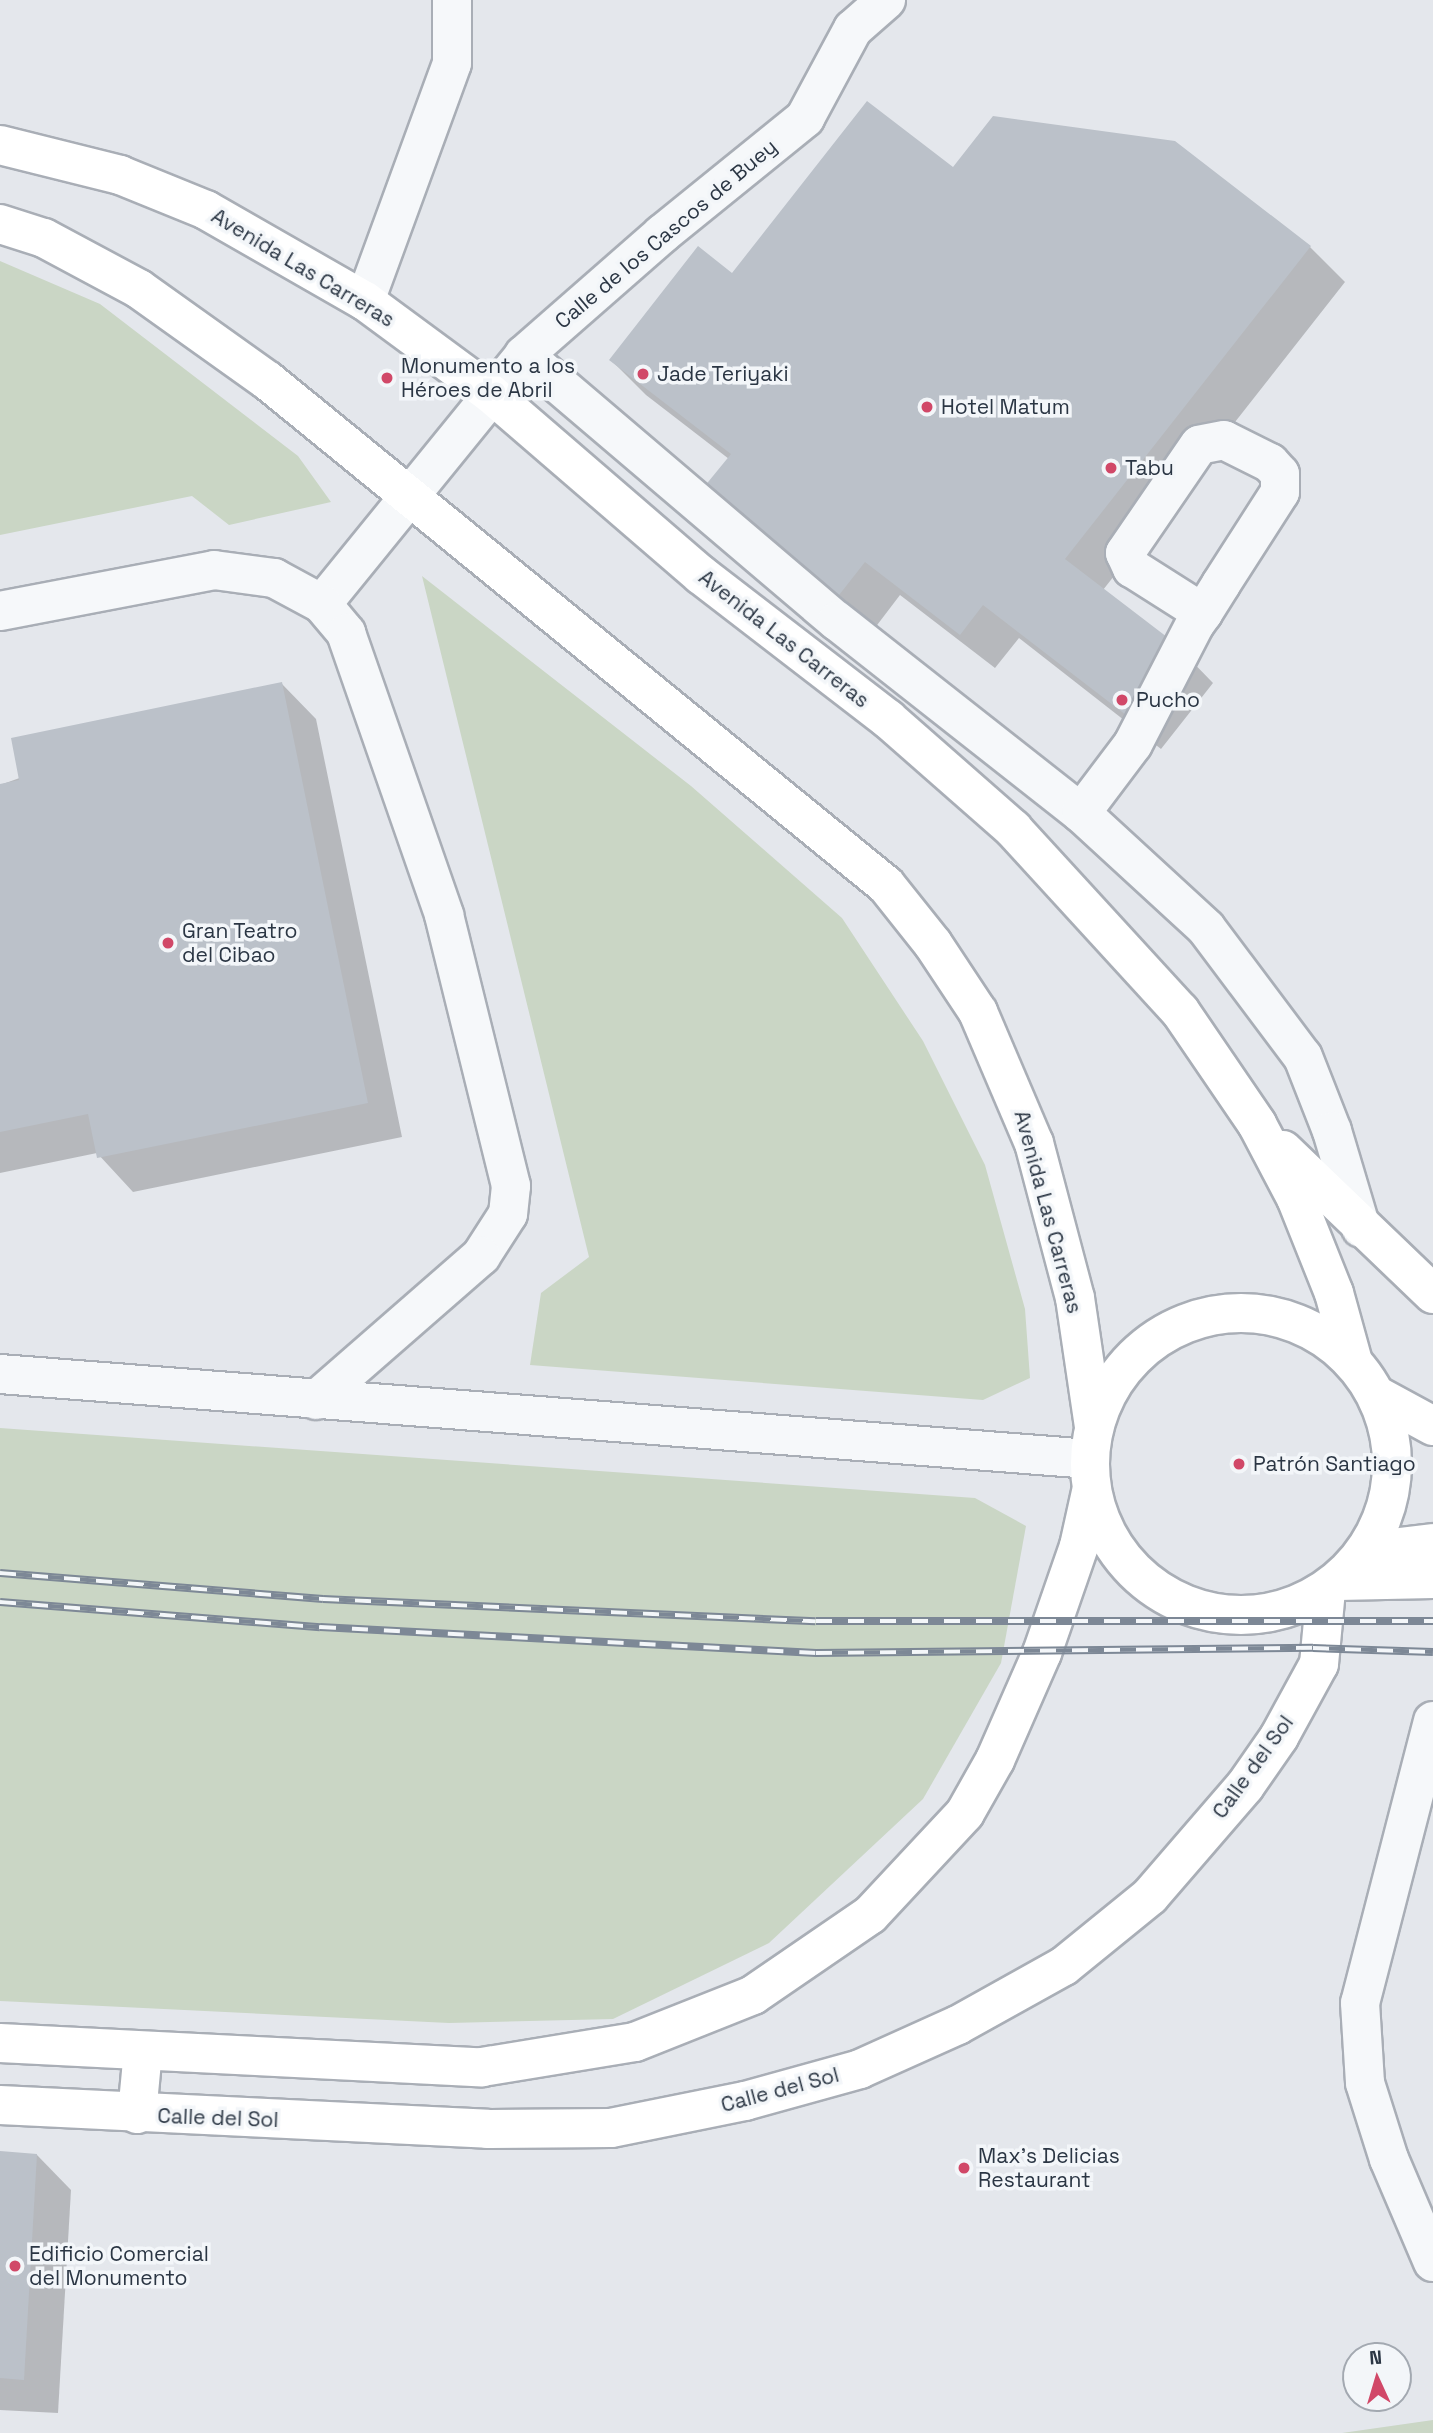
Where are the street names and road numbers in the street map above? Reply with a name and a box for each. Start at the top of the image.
street label: Calle de los Cascos de Buey [550,134,782,334]
street label: Avenida Las Carreras [207,203,399,333]
street label: Avenida Las Carreras [694,565,874,713]
street label: Avenida Las Carreras [1009,1108,1087,1316]
street label: Calle del Sol [1207,1711,1299,1823]
street label: Calle del Sol [718,2062,842,2118]
street label: Calle del Sol [157,2103,279,2133]

